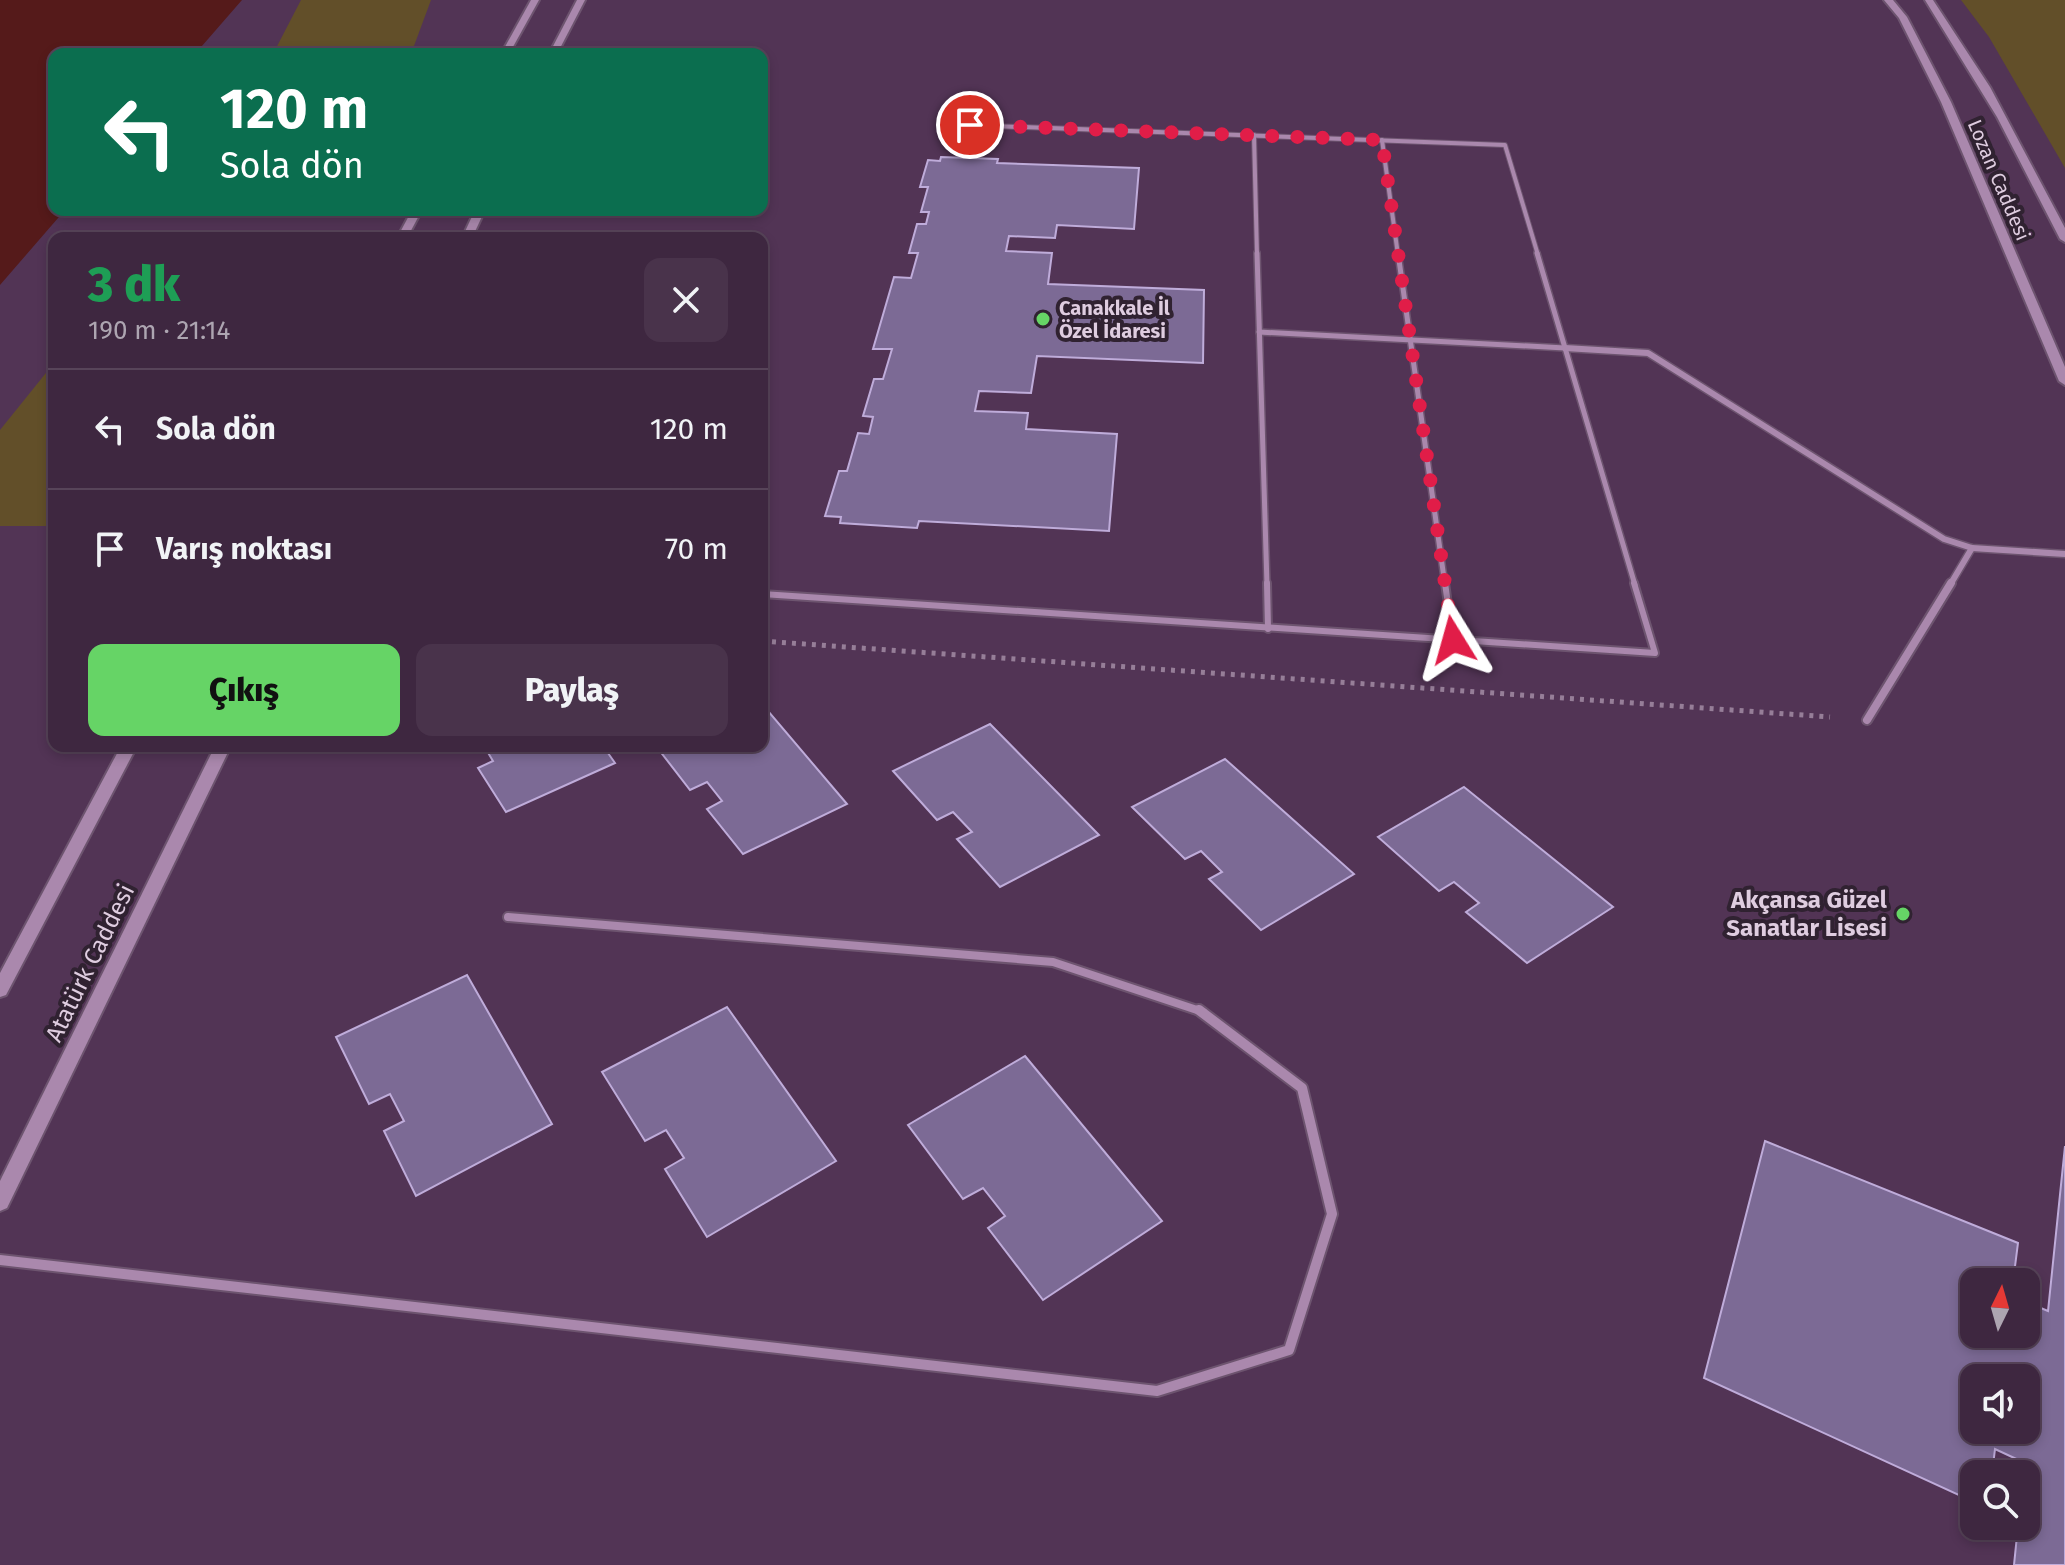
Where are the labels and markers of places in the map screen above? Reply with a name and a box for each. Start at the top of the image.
pin [936,91,1004,159]
place label: Çanakkale İl Özel İdaresi [1059,296,1170,343]
marker: Çanakkale İl Özel İdaresi [1034,310,1052,328]
place label: Akçansa Güzel Sanatlar Lisesi [1726,886,1888,942]
marker: Akçansa Güzel Sanatlar Lisesi [1894,905,1912,923]

